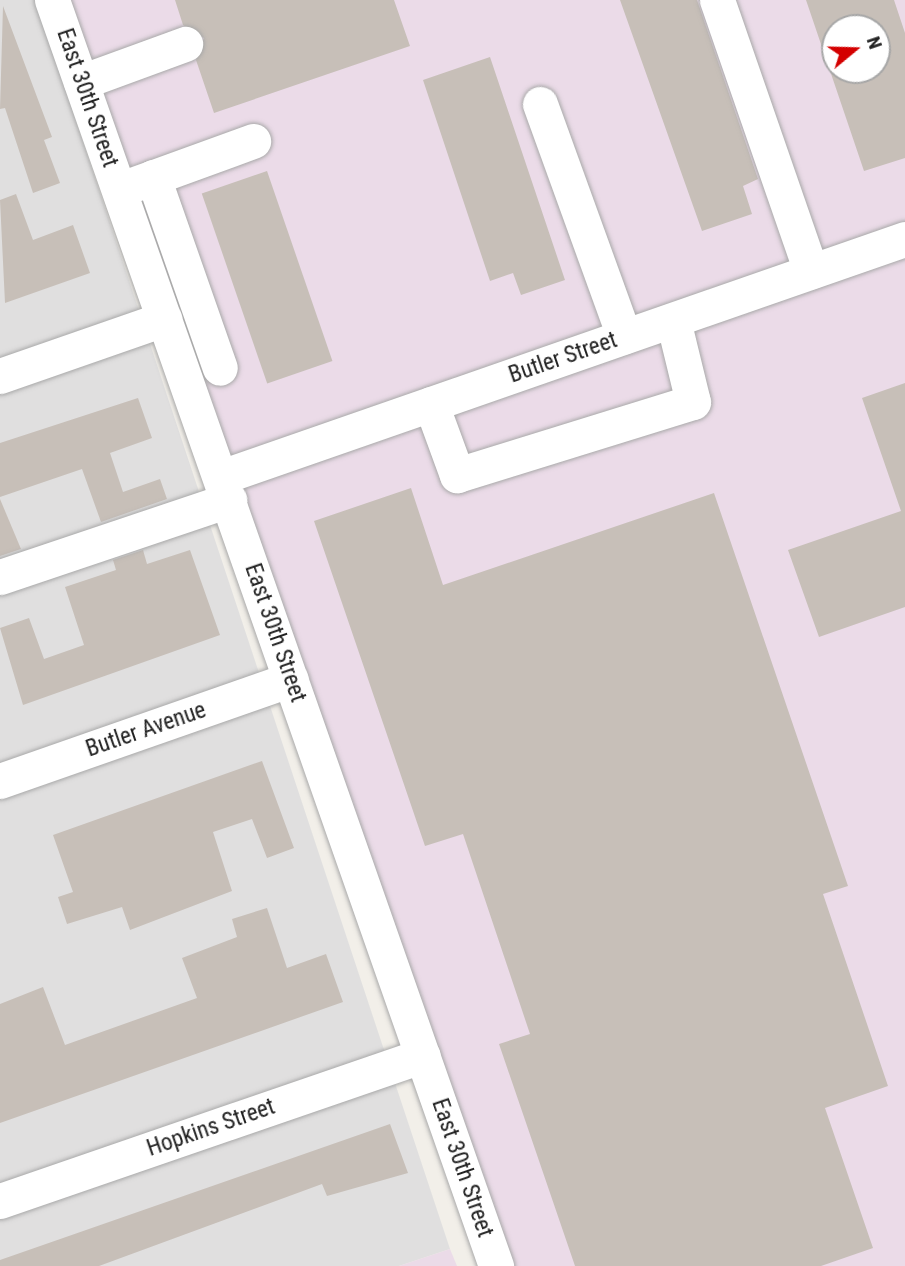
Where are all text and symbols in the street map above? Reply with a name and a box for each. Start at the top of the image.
north arrow [821,14,891,84]
street label: East 30th Street [50,25,124,171]
text: N [862,33,887,52]
street label: Butler Street [505,327,621,389]
street label: East 30th Street [238,560,312,706]
street label: Butler Avenue [82,697,210,763]
street label: Hopkins Street [143,1093,279,1163]
street label: East 30th Street [425,1095,499,1241]

